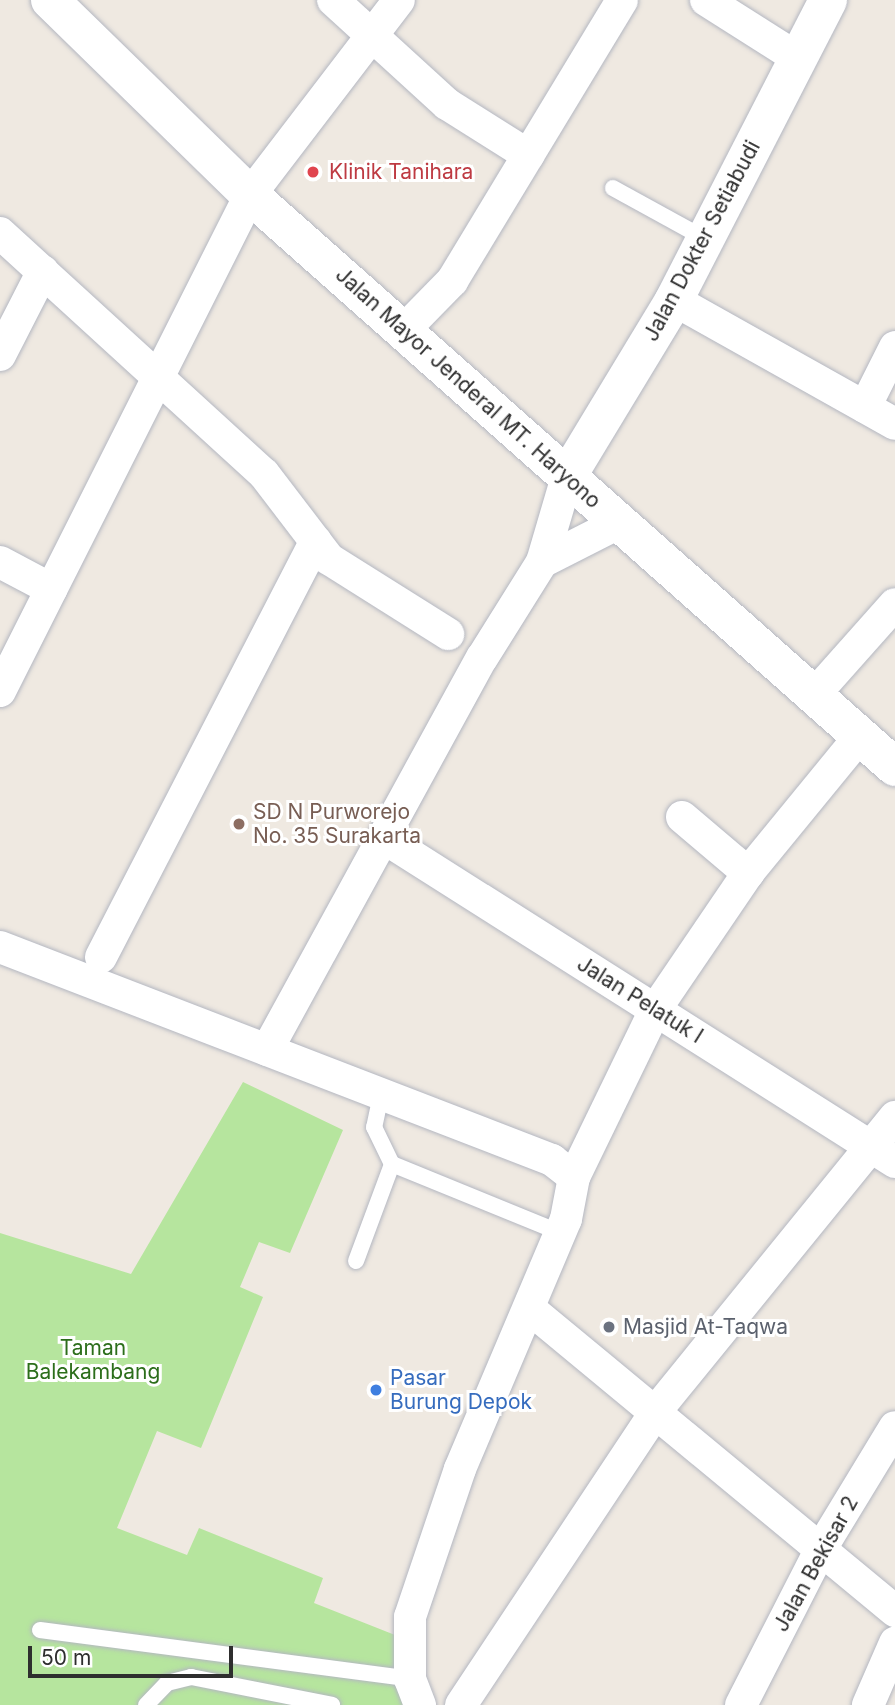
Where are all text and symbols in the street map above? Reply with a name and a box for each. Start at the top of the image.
street label: Jalan Dokter Setiabudi [638,136,766,346]
place label: Klinik Tanihara [329,159,473,185]
marker: Klinik Tanihara [303,162,323,182]
street label: Jalan Mayor Jenderal MT. Haryono [330,262,606,514]
place label: SD N Purworejo No. 35 Surakarta [253,799,421,849]
marker: SD N Purworejo No. 35 Surakarta [231,816,247,832]
street label: Jalan Pelatuk I [572,951,708,1049]
place label: Masjid At-Taqwa [623,1314,788,1340]
marker: Masjid At-Taqwa [601,1319,617,1335]
park label: Taman Balekambang [26,1335,160,1385]
place label: Pasar Burung Depok [390,1365,532,1415]
marker: Pasar Burung Depok [368,1382,384,1398]
street label: Jalan Bekisar 2 [768,1492,864,1636]
scale bar [32,1632,236,1676]
text: 50 m [41,1645,91,1670]

